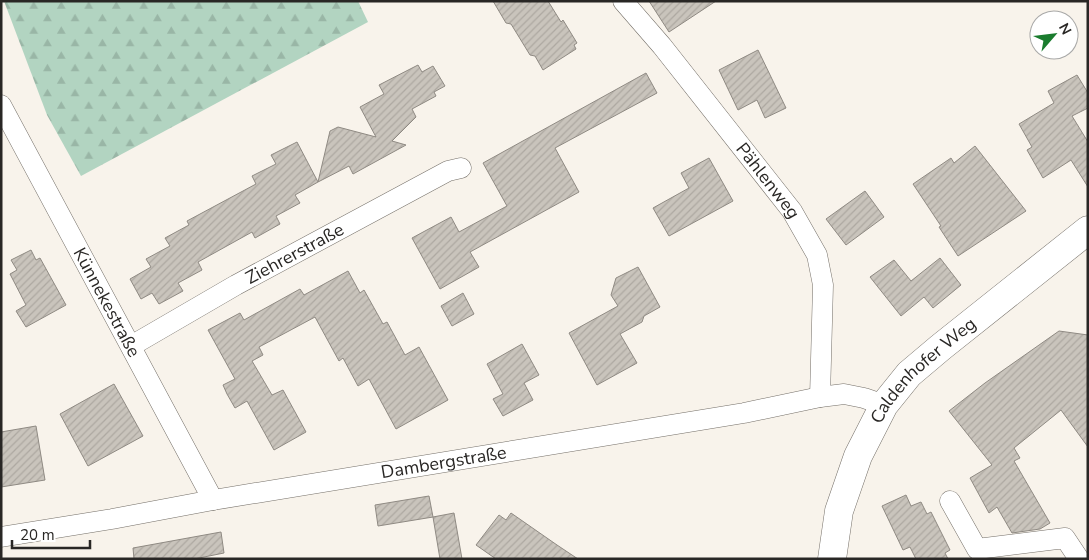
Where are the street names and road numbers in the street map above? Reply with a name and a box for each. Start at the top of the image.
street label: Pählenweg [731,138,806,223]
street label: Ziehrerstraße [241,217,348,290]
street label: Künnekestraße [68,243,146,361]
street label: Caldenhofer Weg [865,312,981,428]
street label: Dambergstraße [379,440,508,484]

